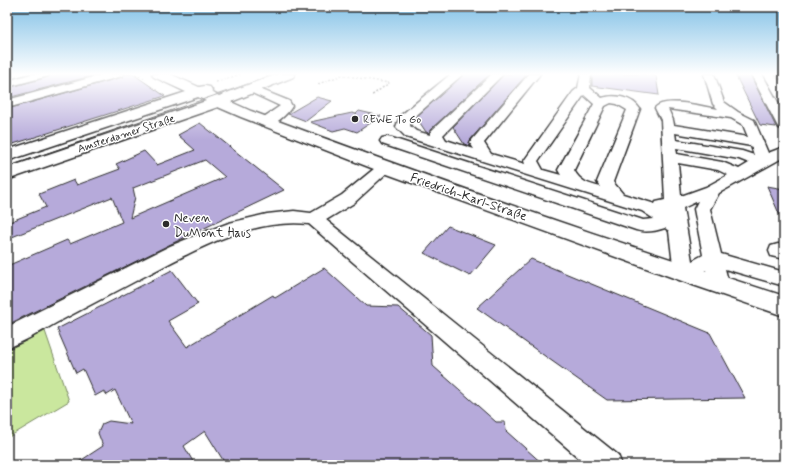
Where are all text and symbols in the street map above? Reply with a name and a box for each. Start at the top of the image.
street label: Amsterdamer Straße [76,111,177,156]
place label: REWE To Go [363,113,421,127]
marker: REWE To Go [350,114,360,124]
street label: Friedrich-Karl-Straße [408,169,529,225]
place label: Neven DuMont Haus [174,210,251,242]
marker: Neven DuMont Haus [161,219,171,229]

